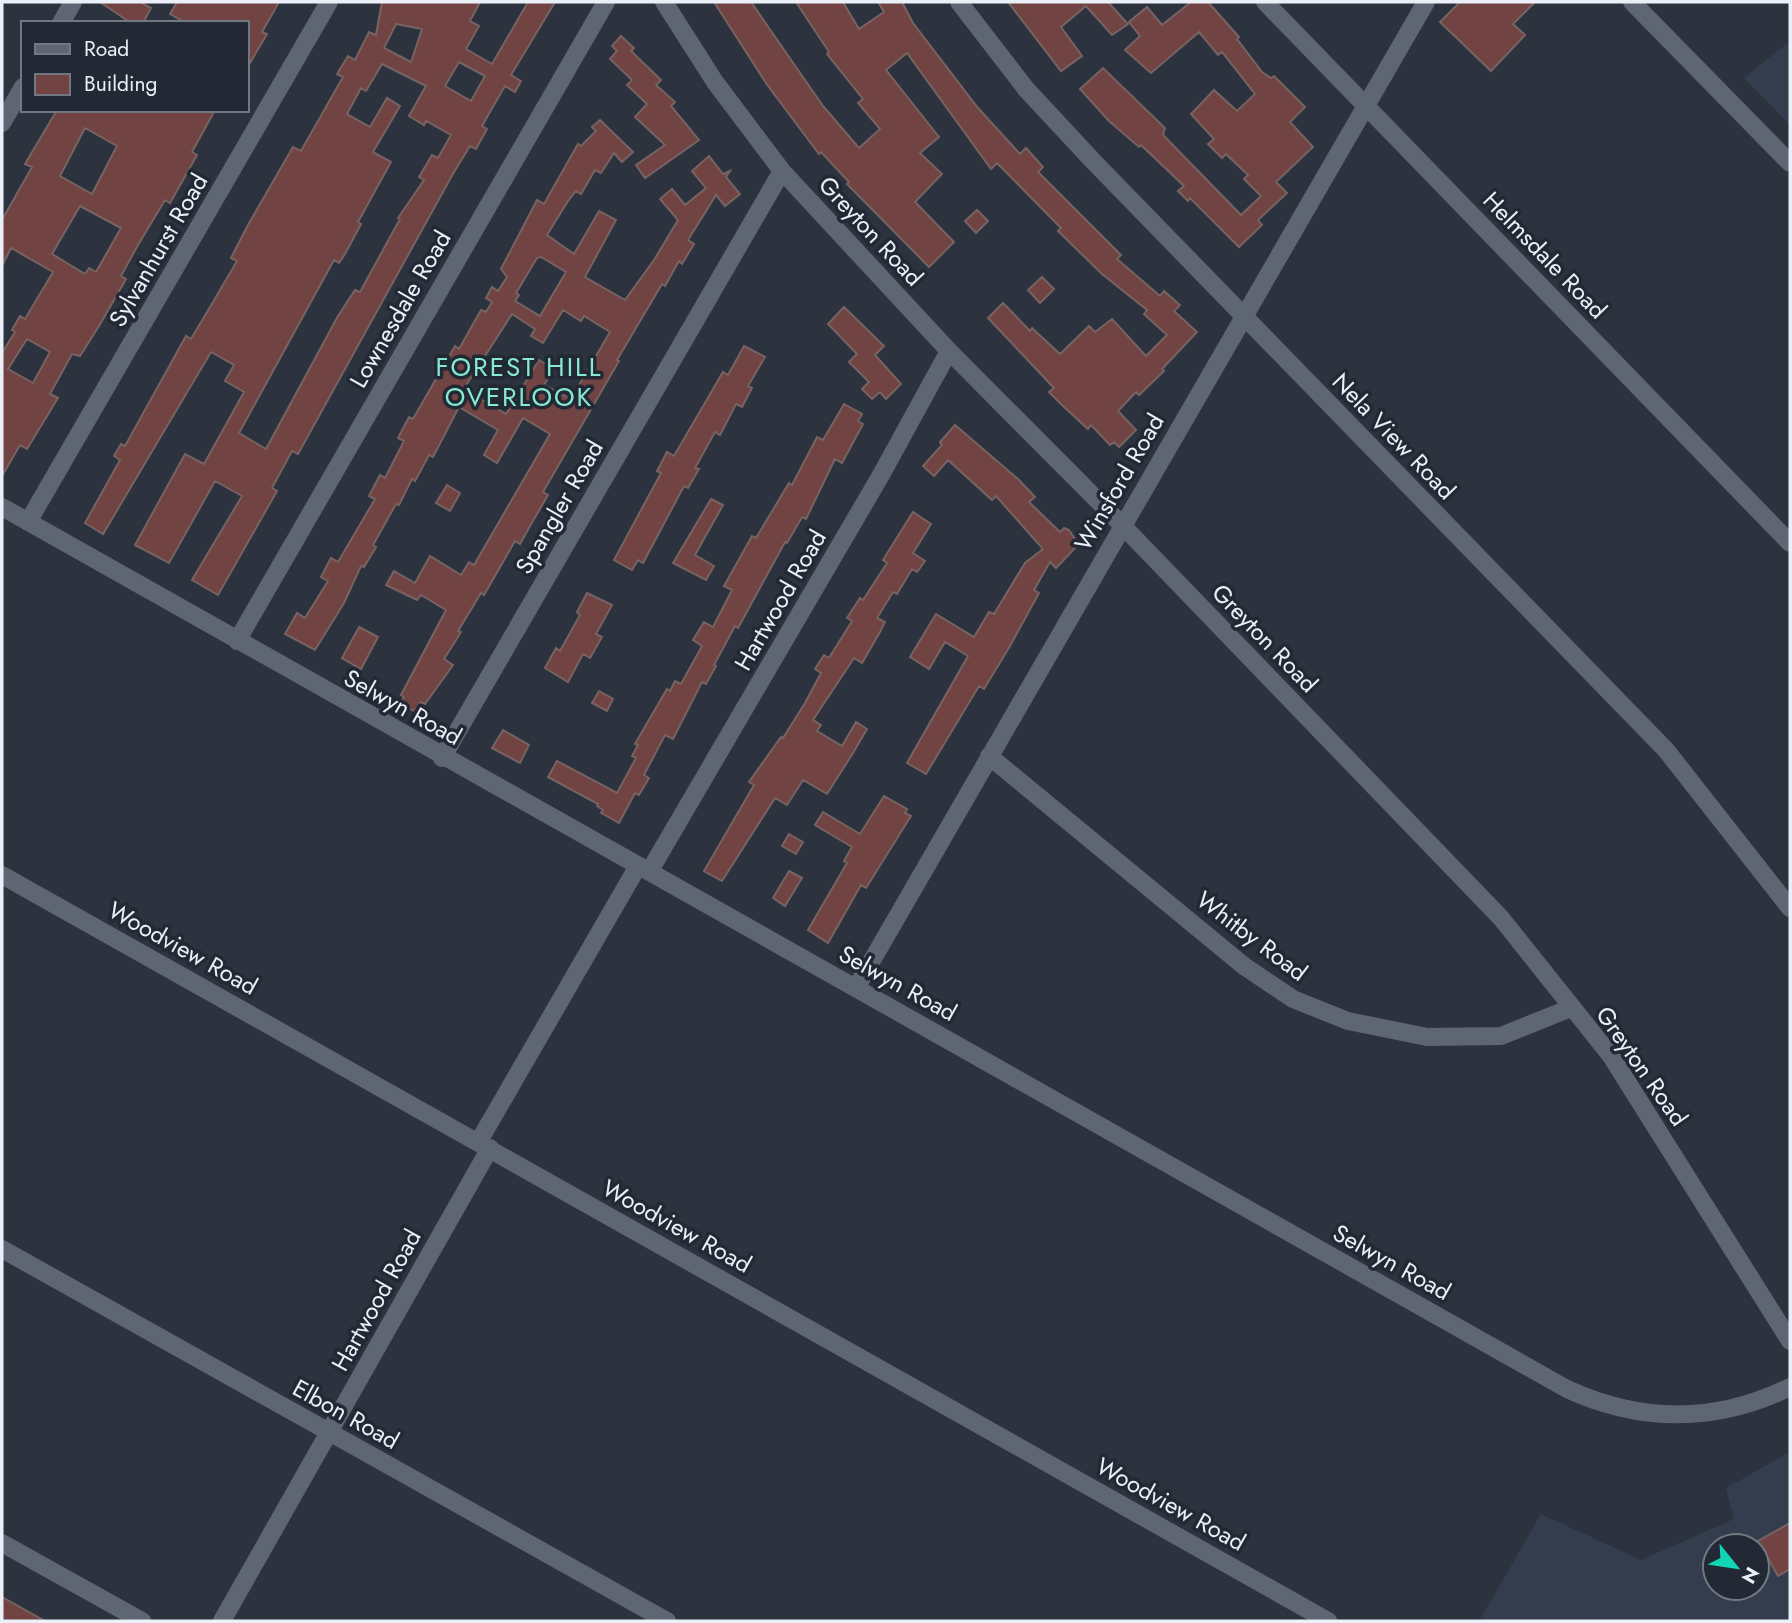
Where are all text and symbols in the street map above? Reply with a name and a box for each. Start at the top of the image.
legend [21,21,248,112]
text: Road [84,34,129,64]
text: Building [84,69,157,99]
street label: Sylvanhurst Road [100,167,216,333]
street label: Greyton Road [811,168,931,294]
street label: Helmsdale Road [1475,183,1615,327]
street label: Lownesdale Road [341,224,459,394]
district label: FOREST HILL OVERLOOK [436,348,602,416]
street label: Nela View Road [1324,365,1464,507]
street label: Winsford Road [1066,407,1172,557]
street label: Spangler Road [506,433,612,581]
street label: Hartwood Road [725,523,835,677]
street label: Greyton Road [1204,576,1326,700]
street label: Selwyn Road [338,660,468,754]
street label: Whitby Road [1189,883,1315,989]
street label: Woodview Road [102,892,264,1004]
street label: Selwyn Road [833,936,963,1030]
street label: Greyton Road [1588,999,1696,1133]
street label: Woodview Road [596,1170,758,1282]
street label: Selwyn Road [1327,1215,1457,1309]
street label: Hartwood Road [323,1223,429,1377]
street label: Elbon Road [286,1370,406,1458]
street label: Woodview Road [1090,1448,1252,1560]
north arrow [1701,1532,1771,1602]
text: N [1735,1562,1766,1589]

